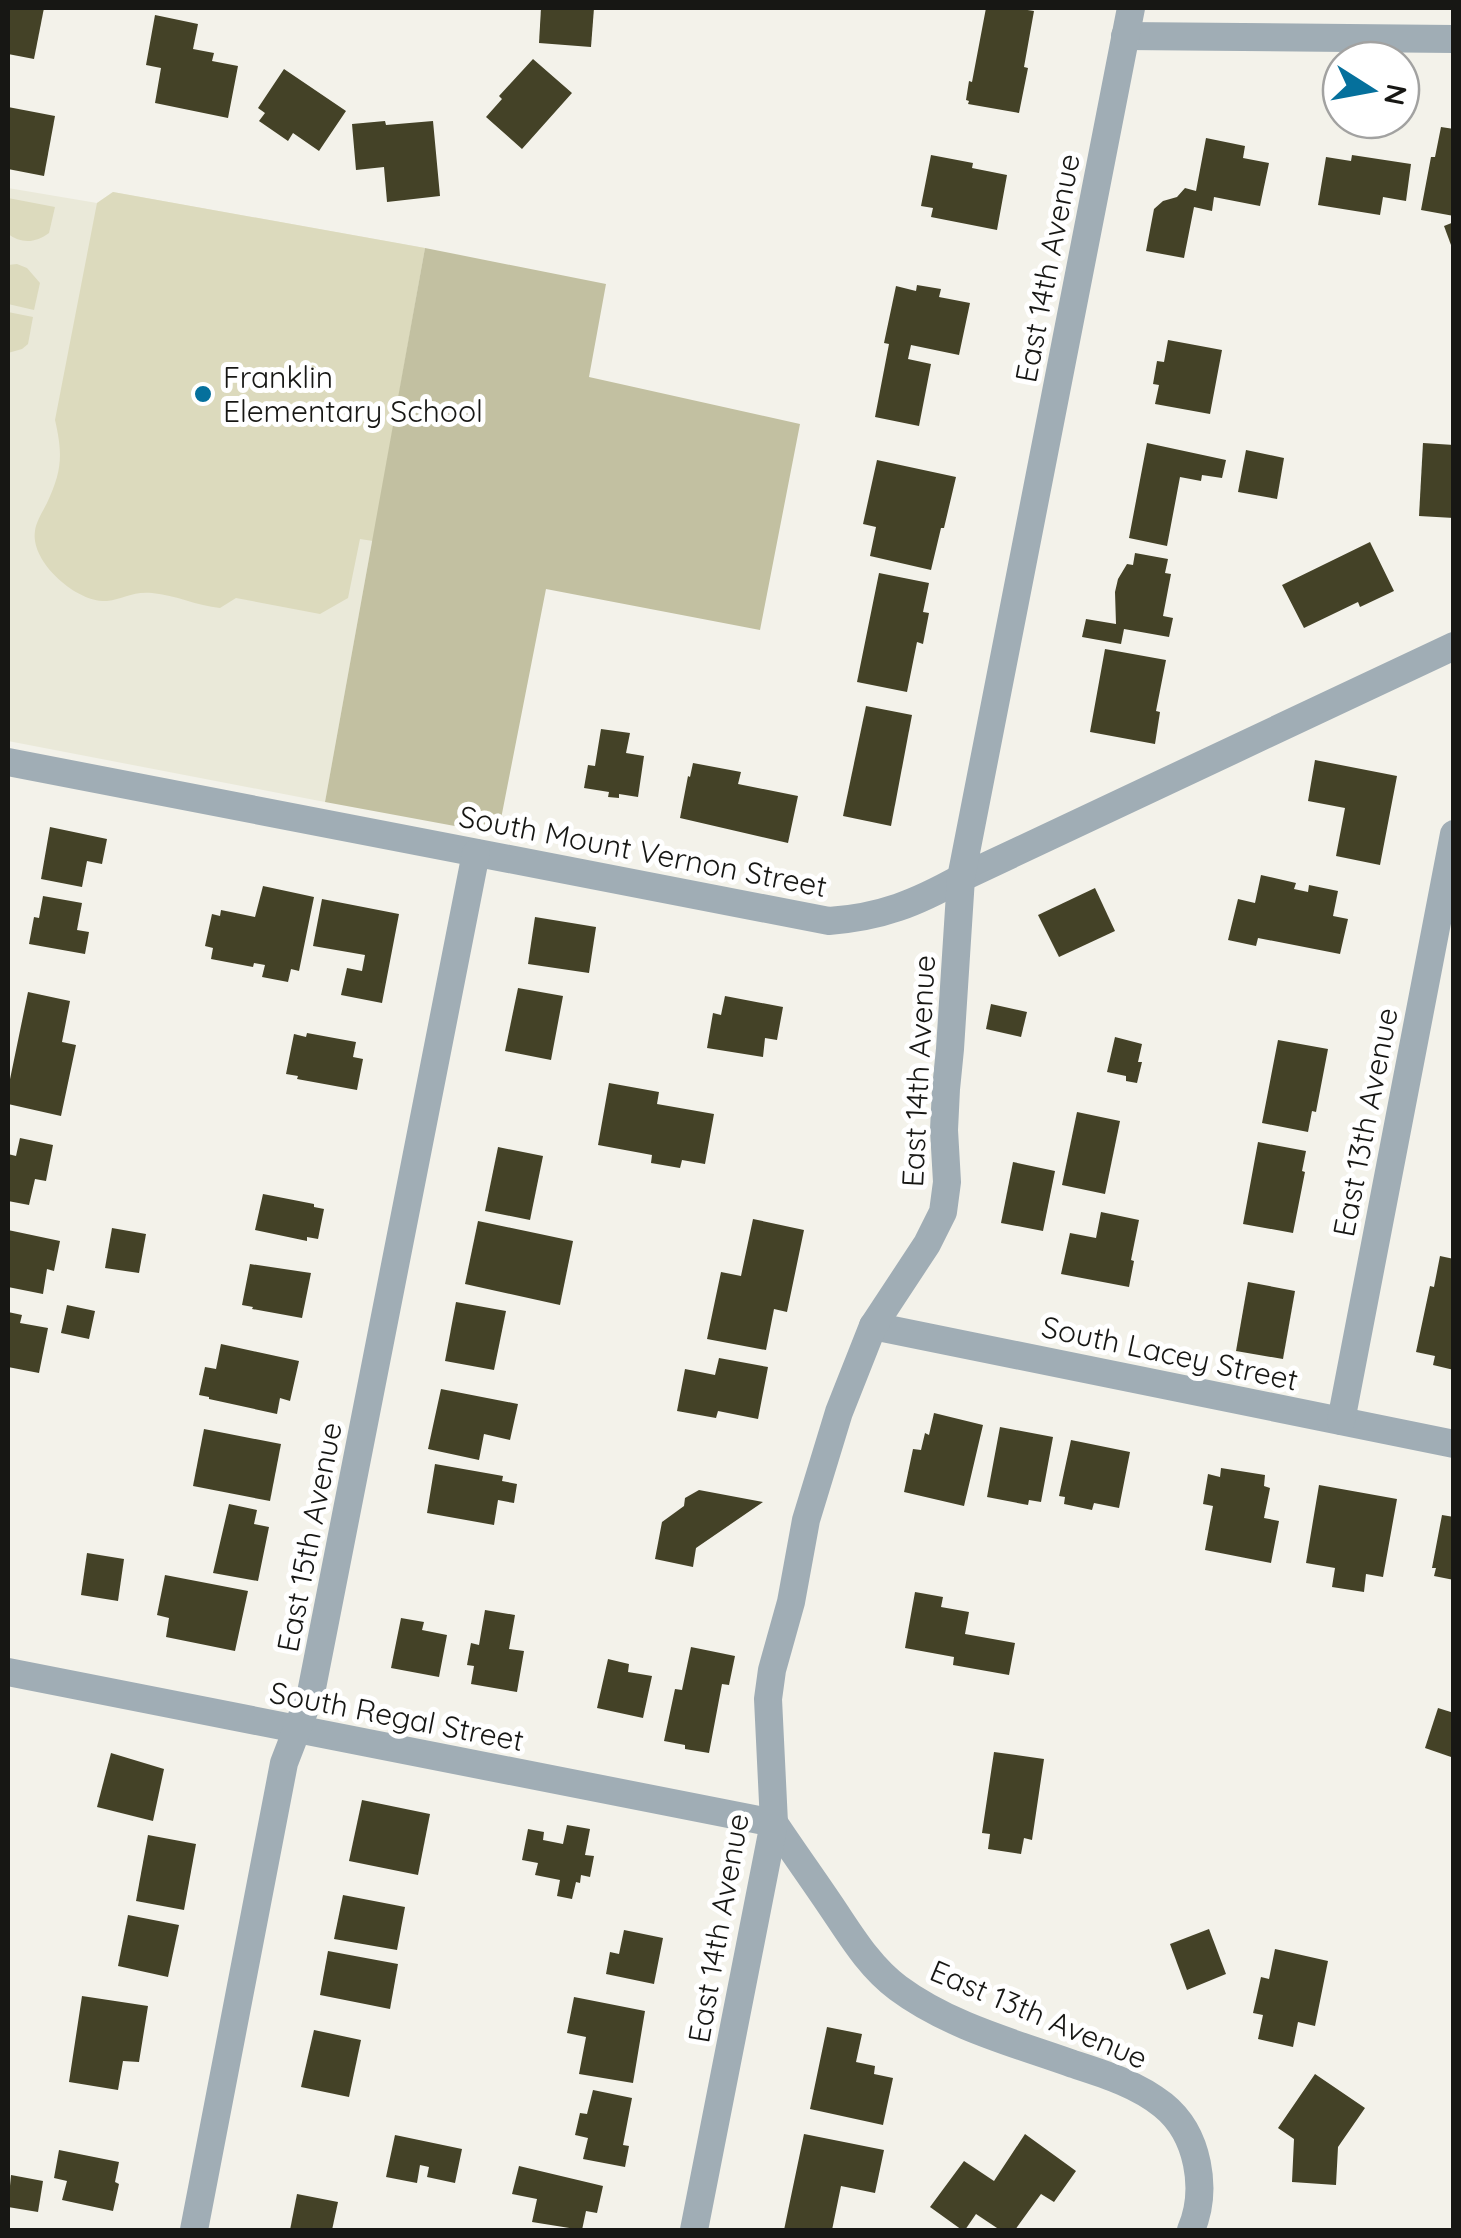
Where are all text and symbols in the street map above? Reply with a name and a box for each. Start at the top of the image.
north arrow [1321,40,1421,140]
text: N [1377,81,1415,108]
street label: East 14th Avenue [1006,150,1088,386]
place label: Franklin Elementary School [223,358,483,430]
marker: Franklin Elementary School [192,383,214,405]
street label: South Mount Vernon Street [456,797,830,905]
street label: East 14th Avenue [893,954,943,1188]
street label: East 13th Avenue [1324,1004,1406,1240]
street label: South Lacey Street [1038,1307,1302,1399]
street label: East 15th Avenue [268,1419,350,1655]
street label: South Regal Street [267,1673,527,1759]
street label: East 14th Avenue [679,1810,757,2046]
street label: East 13th Avenue [925,1951,1153,2077]

